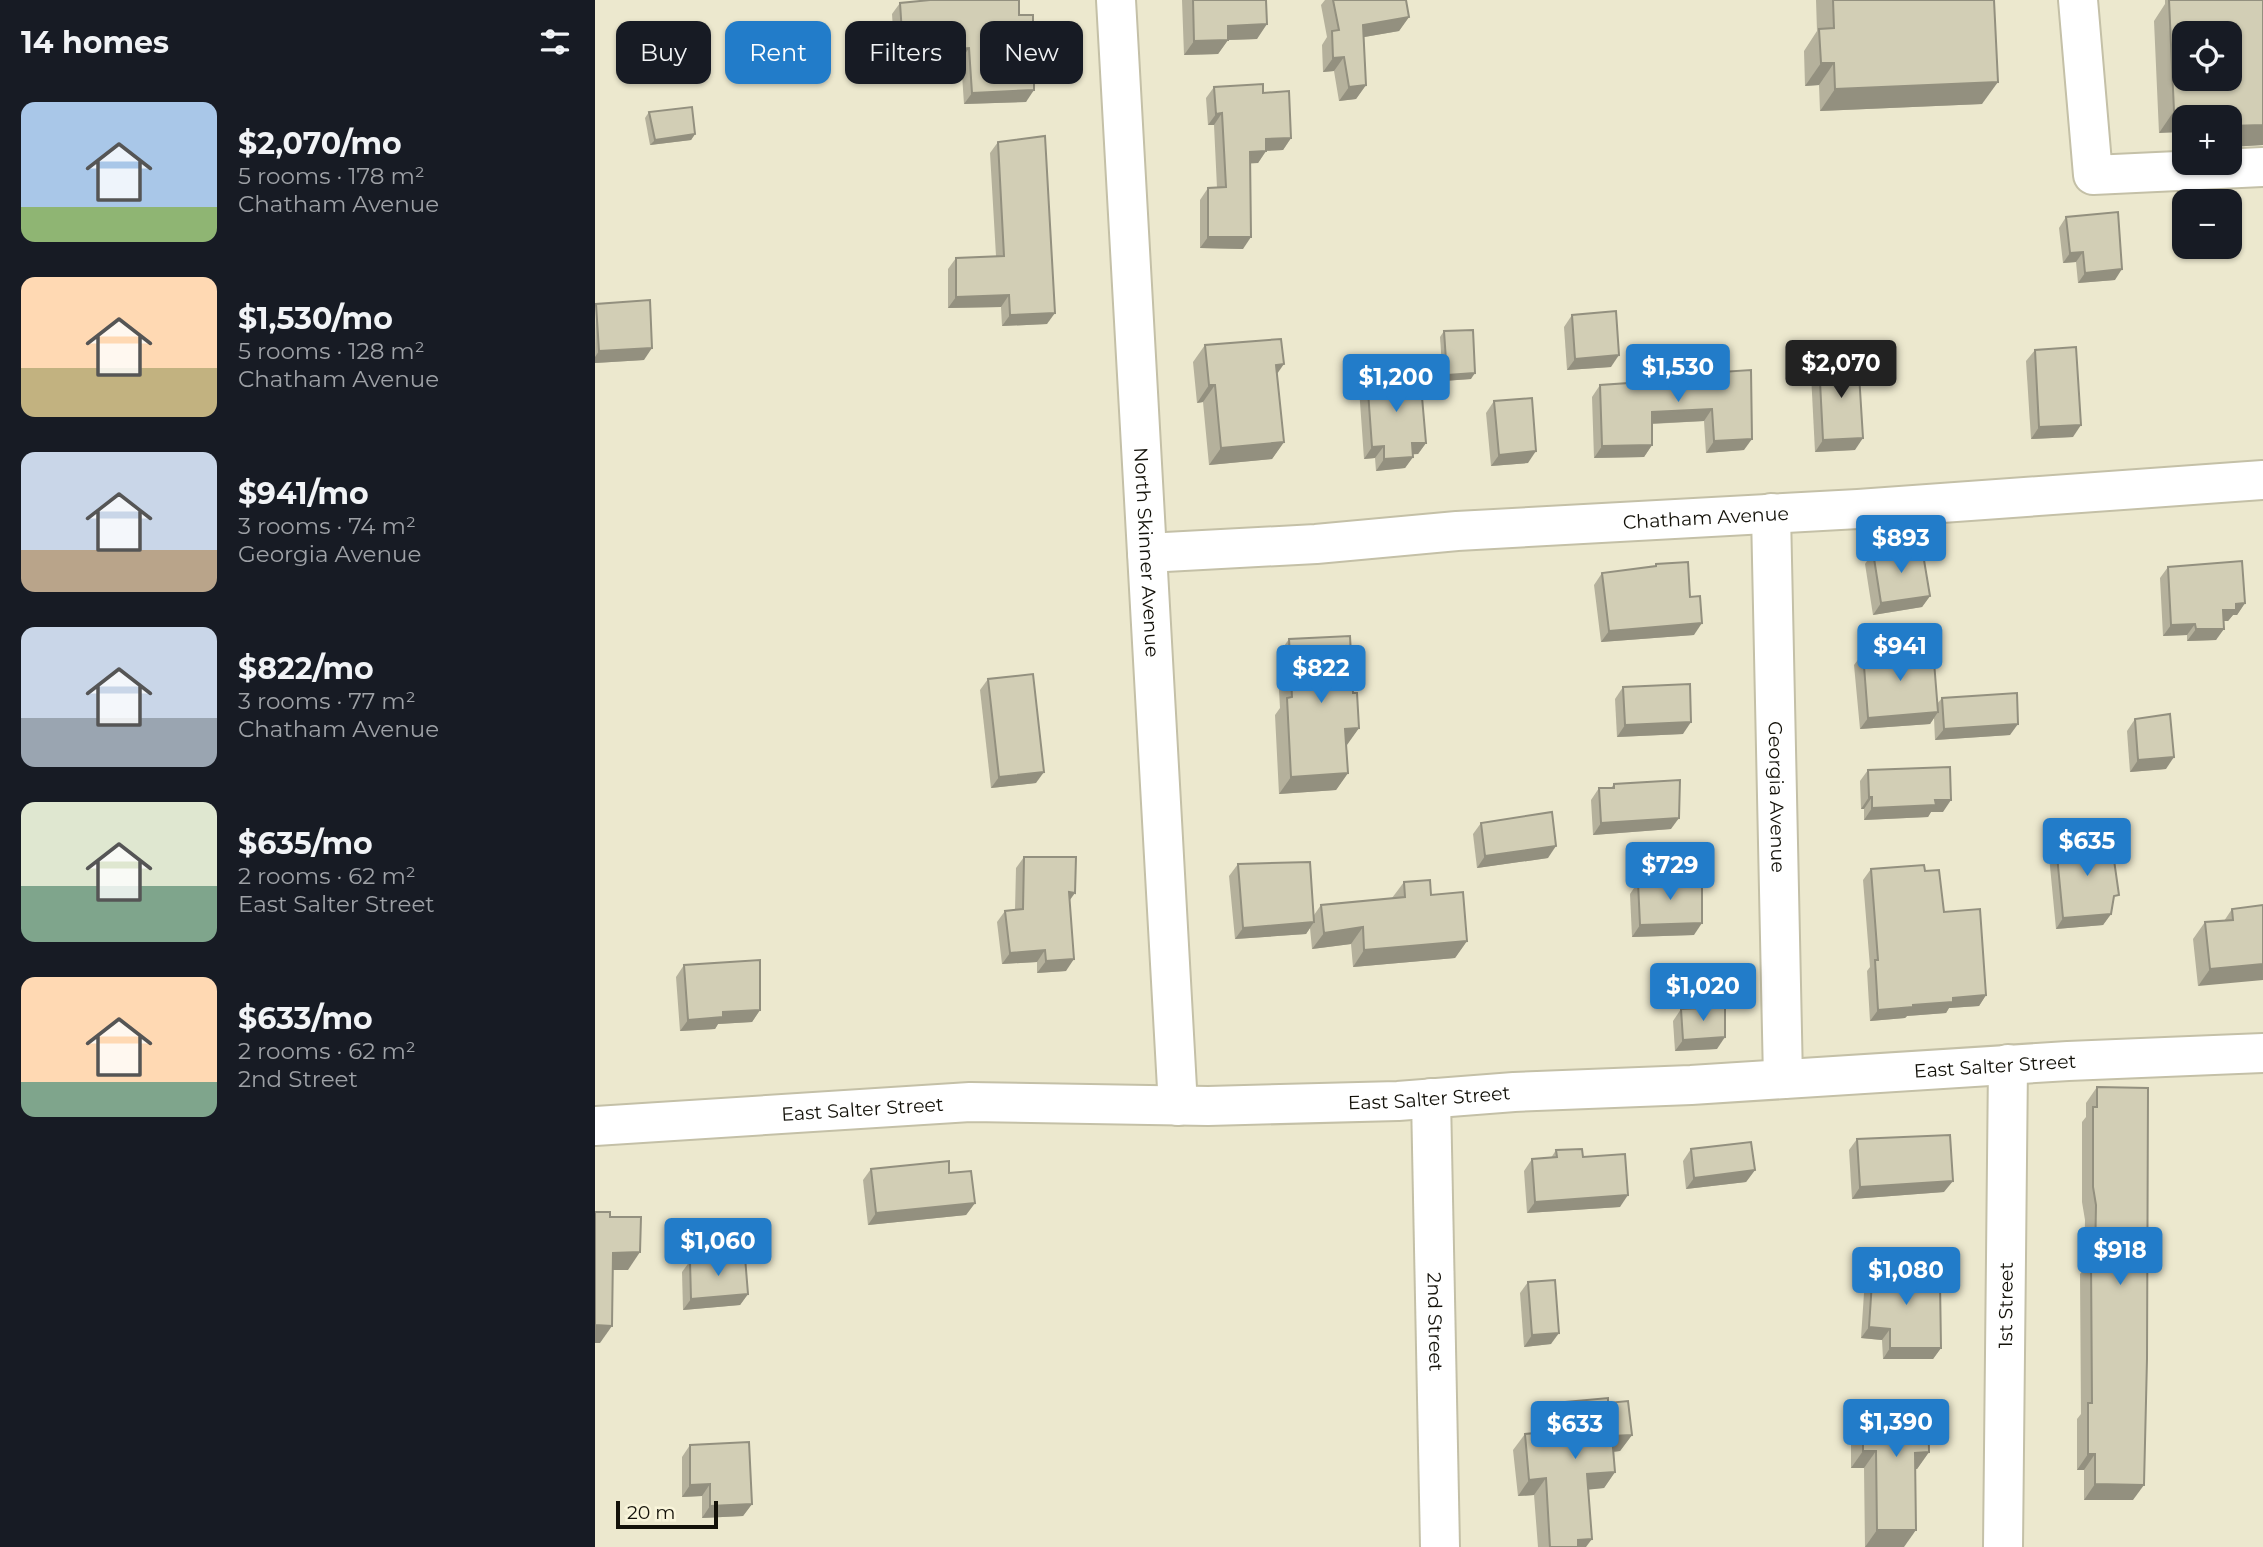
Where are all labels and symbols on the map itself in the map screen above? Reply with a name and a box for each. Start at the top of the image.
pin: $2,070 [1784,340,1898,400]
pin: $1,530 [1621,344,1735,404]
pin: $1,200 [1339,354,1453,414]
street label: North Skinner Avenue [1129,446,1164,658]
street label: Chatham Avenue [1622,502,1789,534]
pin: $893 [1860,516,1942,575]
pin: $941 [1859,624,1941,683]
pin: $822 [1280,646,1362,705]
street label: Georgia Avenue [1763,721,1790,873]
pin: $635 [2046,818,2128,878]
pin: $729 [1629,842,1711,902]
pin: $1,020 [1646,964,1760,1023]
street label: East Salter Street [1913,1050,2077,1083]
street label: East Salter Street [1348,1081,1511,1114]
street label: East Salter Street [781,1093,945,1126]
pin: $1,060 [661,1218,775,1278]
pin: $918 [2079,1228,2161,1287]
pin: $1,080 [1849,1248,1963,1307]
street label: 1st Street [1994,1261,2018,1348]
street label: 2nd Street [1422,1272,1447,1372]
pin: $1,390 [1839,1400,1953,1459]
pin: $633 [1534,1402,1616,1461]
scale bar [616,1498,717,1530]

